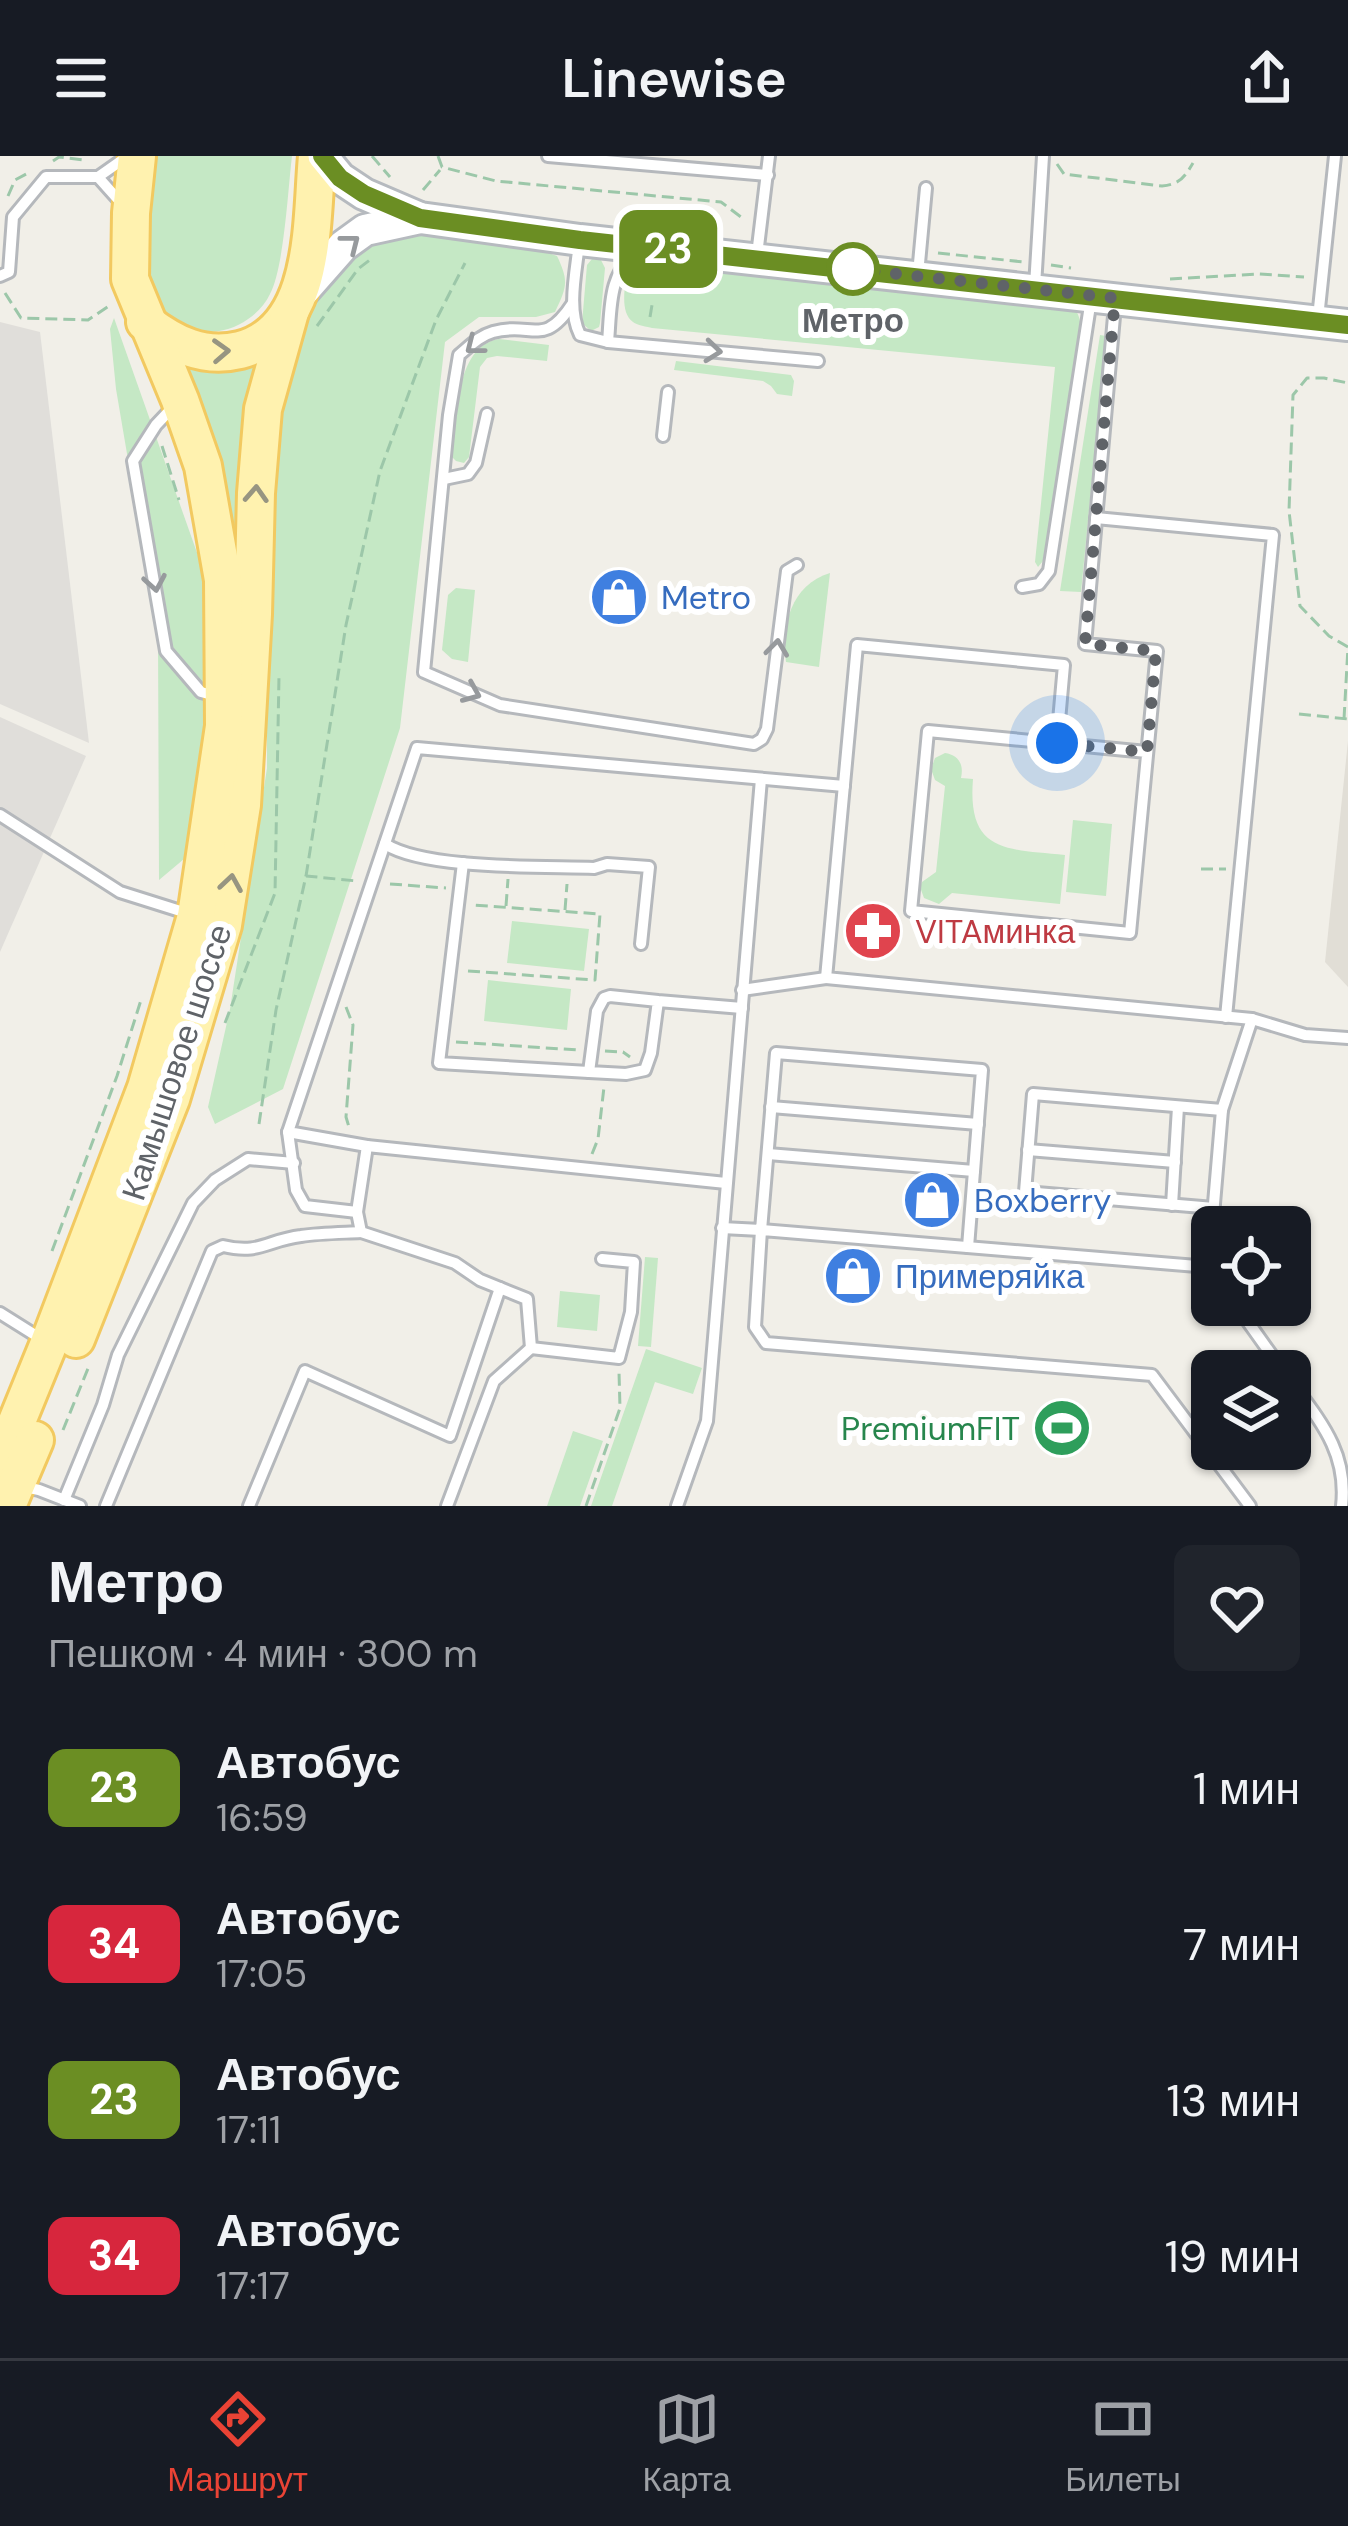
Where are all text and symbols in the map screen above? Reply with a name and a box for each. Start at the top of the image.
text: Linewise [561,43,787,114]
icon: menu [48,45,114,111]
icon: share [1234,45,1300,111]
line badge: 23 [614,210,722,288]
text: 23 [643,221,693,276]
one-way arrow [337,236,359,257]
marker: Метро [828,244,878,294]
place label: Метро [802,299,904,342]
one-way arrow [466,331,488,353]
one-way arrow [212,338,231,364]
one-way arrow [704,338,723,363]
one-way arrow [243,484,269,503]
shop icon: Metro [588,566,650,628]
one-way arrow [141,573,166,593]
place label: Metro [661,576,751,619]
one-way arrow [764,638,790,657]
one-way arrow [460,679,481,703]
your location [1027,713,1087,773]
one-way arrow [217,873,242,893]
pharmacy icon: VITAминка [842,900,904,962]
place label: VITAминка [915,910,1076,953]
street label: Камышовое шоссе [112,919,241,1206]
shop icon: Boxberry [901,1169,963,1231]
place label: Boxberry [974,1179,1111,1222]
map controls [1191,1206,1311,1470]
button: locate [1191,1206,1311,1326]
shop icon: Примеряйка [822,1245,884,1307]
place label: Примеряйка [895,1255,1085,1298]
button: layers [1191,1350,1311,1470]
sports icon: PremiumFIT [1031,1397,1093,1459]
place label: PremiumFIT [841,1407,1020,1450]
text: Метро [48,1545,224,1620]
button: heart [1174,1545,1300,1671]
text: Пешком · 4 мин · 300 m [48,1628,478,1679]
text: Автобус [216,1733,401,1792]
text: 1 мин [1193,1759,1300,1818]
text: 23 [89,1760,139,1815]
text: 16:59 [216,1792,308,1843]
text: Автобус [216,1889,401,1948]
text: 7 мин [1183,1915,1300,1974]
text: 34 [88,1916,140,1971]
text: 17:05 [216,1948,307,1999]
text: Автобус [216,2045,401,2104]
text: 13 мин [1166,2071,1300,2130]
text: 23 [89,2072,139,2127]
text: 17:11 [216,2104,281,2155]
text: Автобус [216,2201,401,2260]
text: 19 мин [1165,2227,1300,2286]
text: 34 [88,2228,140,2283]
text: 17:17 [216,2260,290,2311]
tab: Маршрут [167,2386,308,2501]
tab: Карта [642,2386,731,2501]
tab: Билеты [1065,2386,1181,2501]

